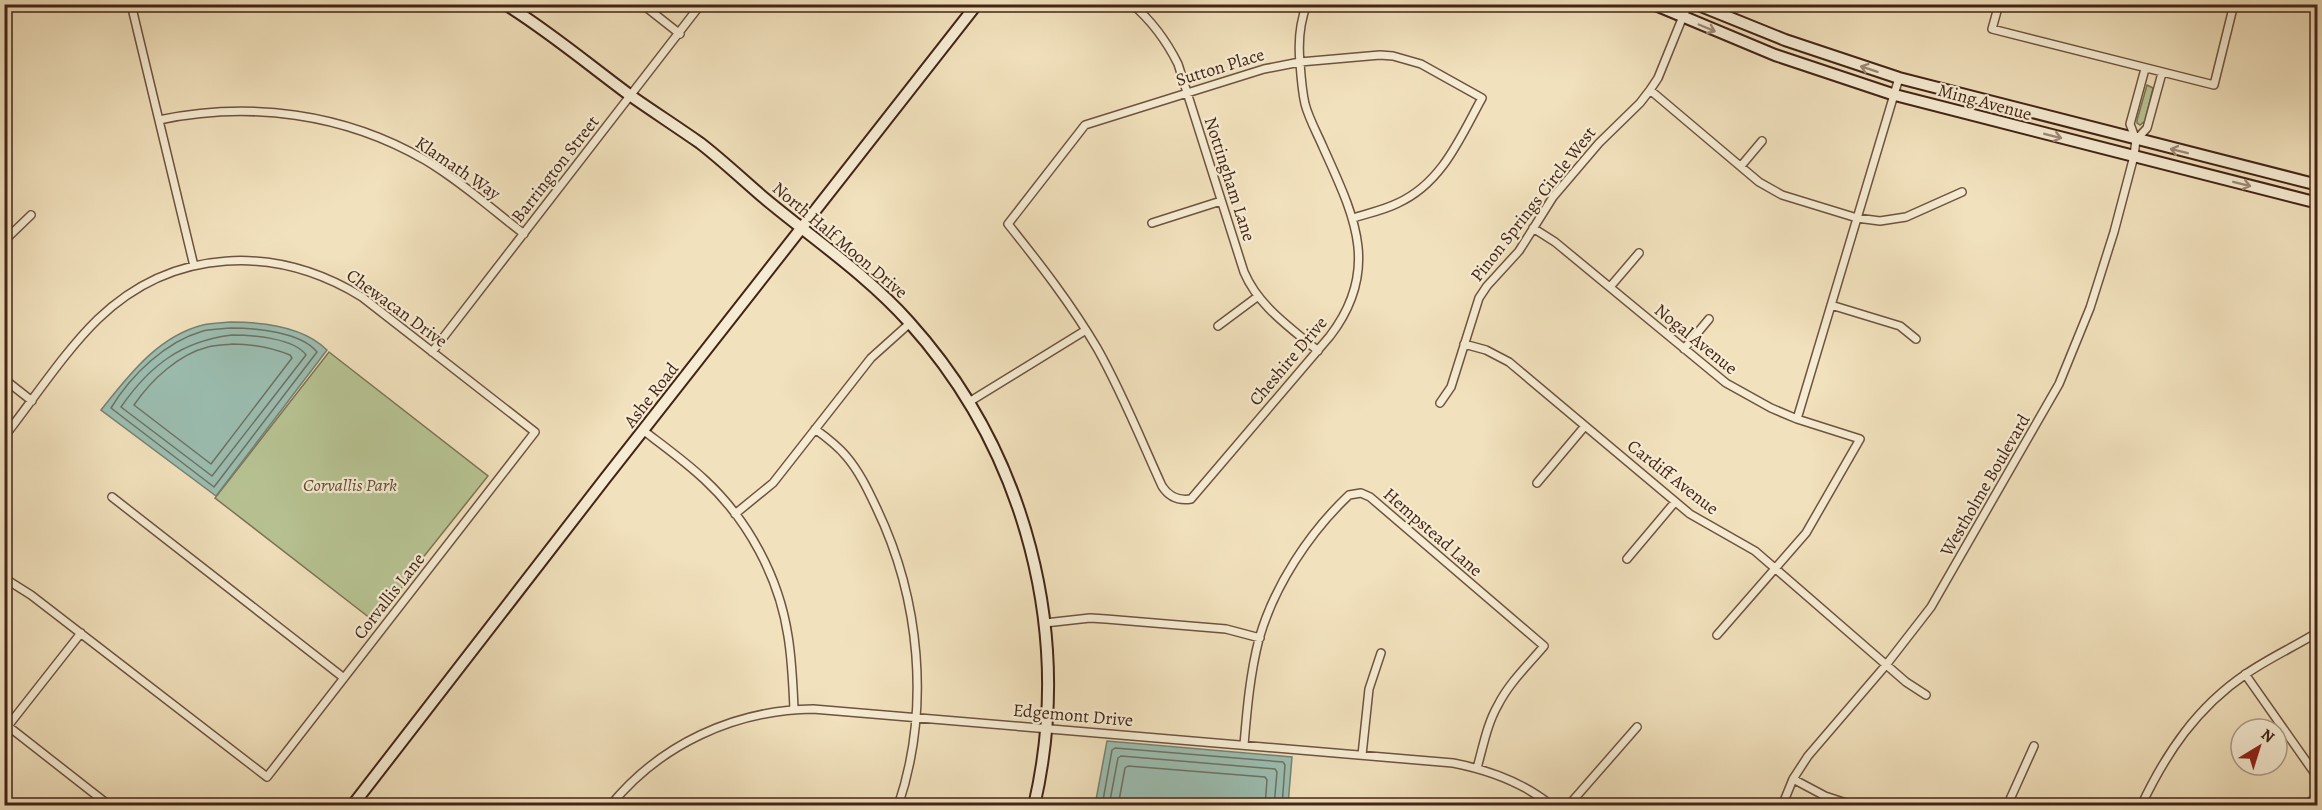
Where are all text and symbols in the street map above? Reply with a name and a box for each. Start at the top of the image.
one-way arrow [1697,23,1715,34]
street label: Sutton Place [1173,42,1267,92]
one-way arrow [1860,62,1879,73]
street label: Ming Avenue [1935,78,2035,126]
street label: Barrington Street [506,111,604,227]
street label: Nottingham Lane [1199,114,1261,244]
street label: Pinon Springs Circle West [1465,121,1601,287]
street label: Klamath Way [411,131,506,206]
one-way arrow [2043,131,2062,143]
one-way arrow [2170,144,2189,156]
street label: North Half Moon Drive [767,176,913,304]
one-way arrow [2232,178,2251,190]
street label: Chewacan Drive [342,263,452,353]
street label: Nogal Avenue [1649,298,1743,380]
street label: Cheshire Drive [1244,311,1332,411]
street label: Ashe Road [617,357,684,433]
street label: Westholme Boulevard [1934,409,2036,561]
street label: Cardiff Avenue [1622,434,1724,520]
park label: Corvallis Park [303,473,397,497]
street label: Hempstead Lane [1378,482,1488,582]
street label: Corvallis Lane [348,548,430,644]
street label: Edgemont Drive [1012,698,1134,732]
north arrow [2229,717,2289,777]
text: N [2256,724,2279,748]

